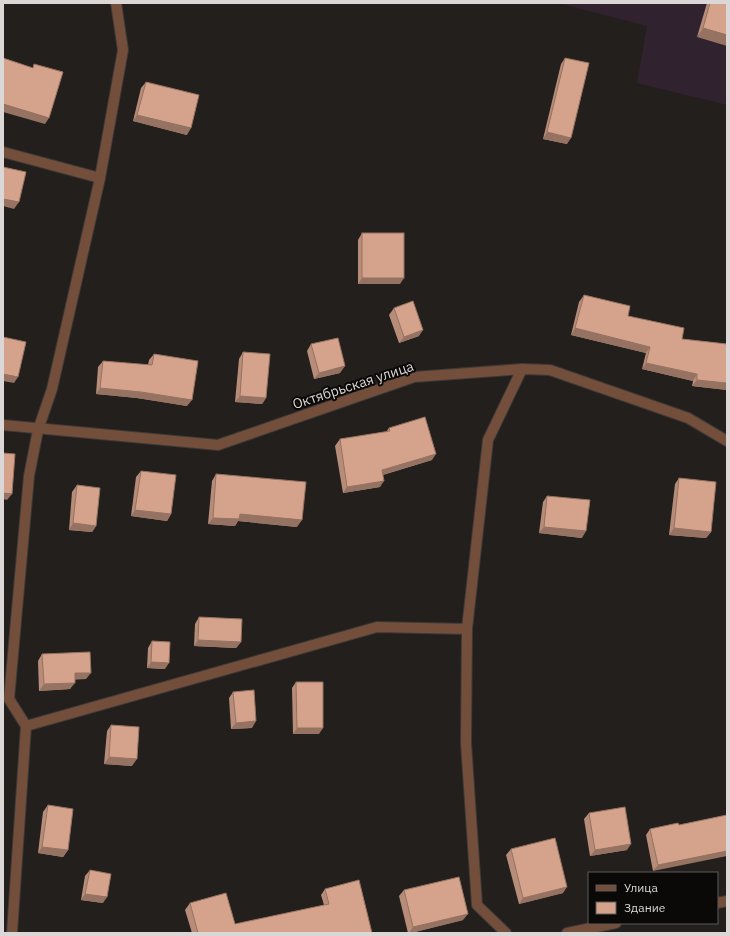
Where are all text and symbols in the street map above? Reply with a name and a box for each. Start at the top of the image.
street label: Октябрьская улица [290,357,416,413]
legend [588,872,718,924]
text: Улица [624,880,658,895]
text: Здание [624,900,666,915]

